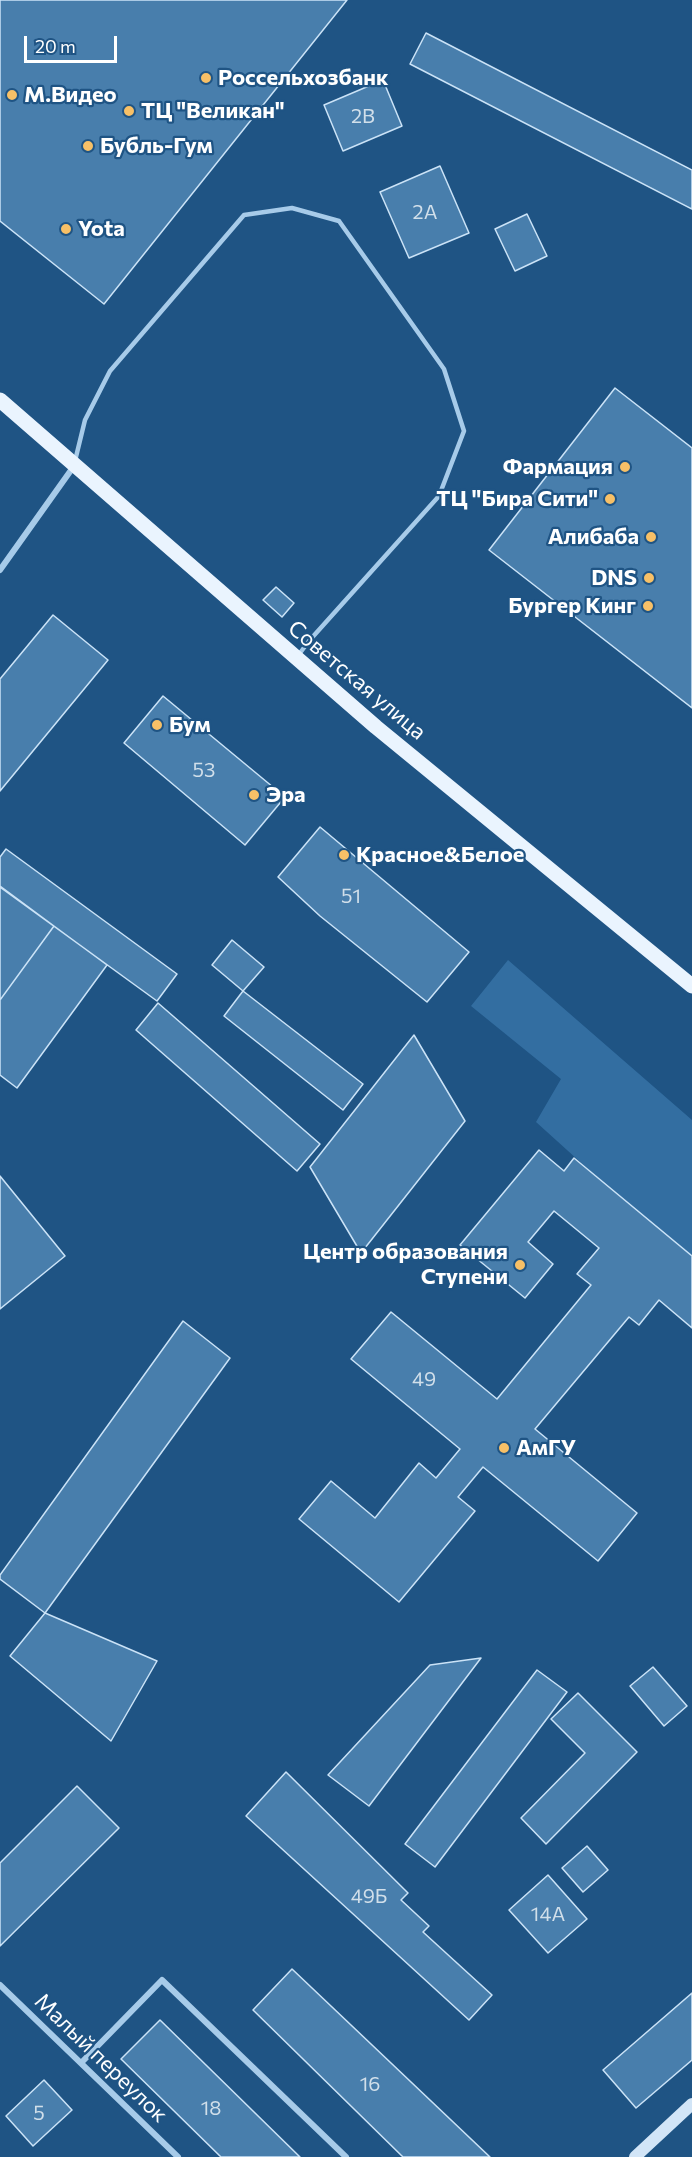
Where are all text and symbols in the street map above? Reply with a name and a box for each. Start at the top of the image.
scale bar [27,24,120,62]
text: 20 m [35,35,76,57]
place label: Россельхозбанк [218,65,389,91]
marker: Россельхозбанк [199,71,213,85]
place label: М.Видео [24,82,117,108]
marker: М.Видео [5,88,19,102]
place label: ТЦ "Великан" [141,98,285,124]
marker: ТЦ "Великан" [122,104,136,118]
house number: 2В [351,104,375,128]
place label: Бубль-Гум [100,133,213,159]
marker: Бубль-Гум [81,139,95,153]
house number: 2А [413,200,437,224]
place label: Yota [78,216,125,242]
marker: Yota [59,222,73,236]
place label: Фармация [503,454,613,480]
marker: Фармация [618,460,632,474]
place label: ТЦ "Бира Сити" [436,486,598,512]
marker: ТЦ "Бира Сити" [603,492,617,506]
place label: Алибаба [548,524,639,550]
marker: Алибаба [644,530,658,544]
place label: DNS [591,565,637,591]
marker: DNS [642,571,656,585]
place label: Бургер Кинг [508,593,636,619]
marker: Бургер Кинг [641,599,655,613]
street label: Советская улица [283,615,431,745]
place label: Бум [169,712,211,738]
marker: Бум [150,718,164,732]
house number: 53 [193,758,215,782]
place label: Эра [266,782,306,808]
marker: Эра [247,788,261,802]
place label: Красное&Белое [356,842,524,868]
marker: Красное&Белое [337,848,351,862]
house number: 51 [341,884,361,908]
place label: Центр образования Ступени [303,1239,508,1290]
marker: Центр образования Ступени [513,1258,527,1272]
house number: 49 [412,1367,436,1391]
place label: АмГУ [516,1435,576,1461]
marker: АмГУ [497,1441,511,1455]
house number: 49Б [351,1884,387,1908]
house number: 14А [531,1902,565,1926]
street label: Малый переулок [29,1988,173,2128]
house number: 16 [360,2072,380,2096]
house number: 18 [201,2096,221,2120]
house number: 5 [33,2101,45,2125]

